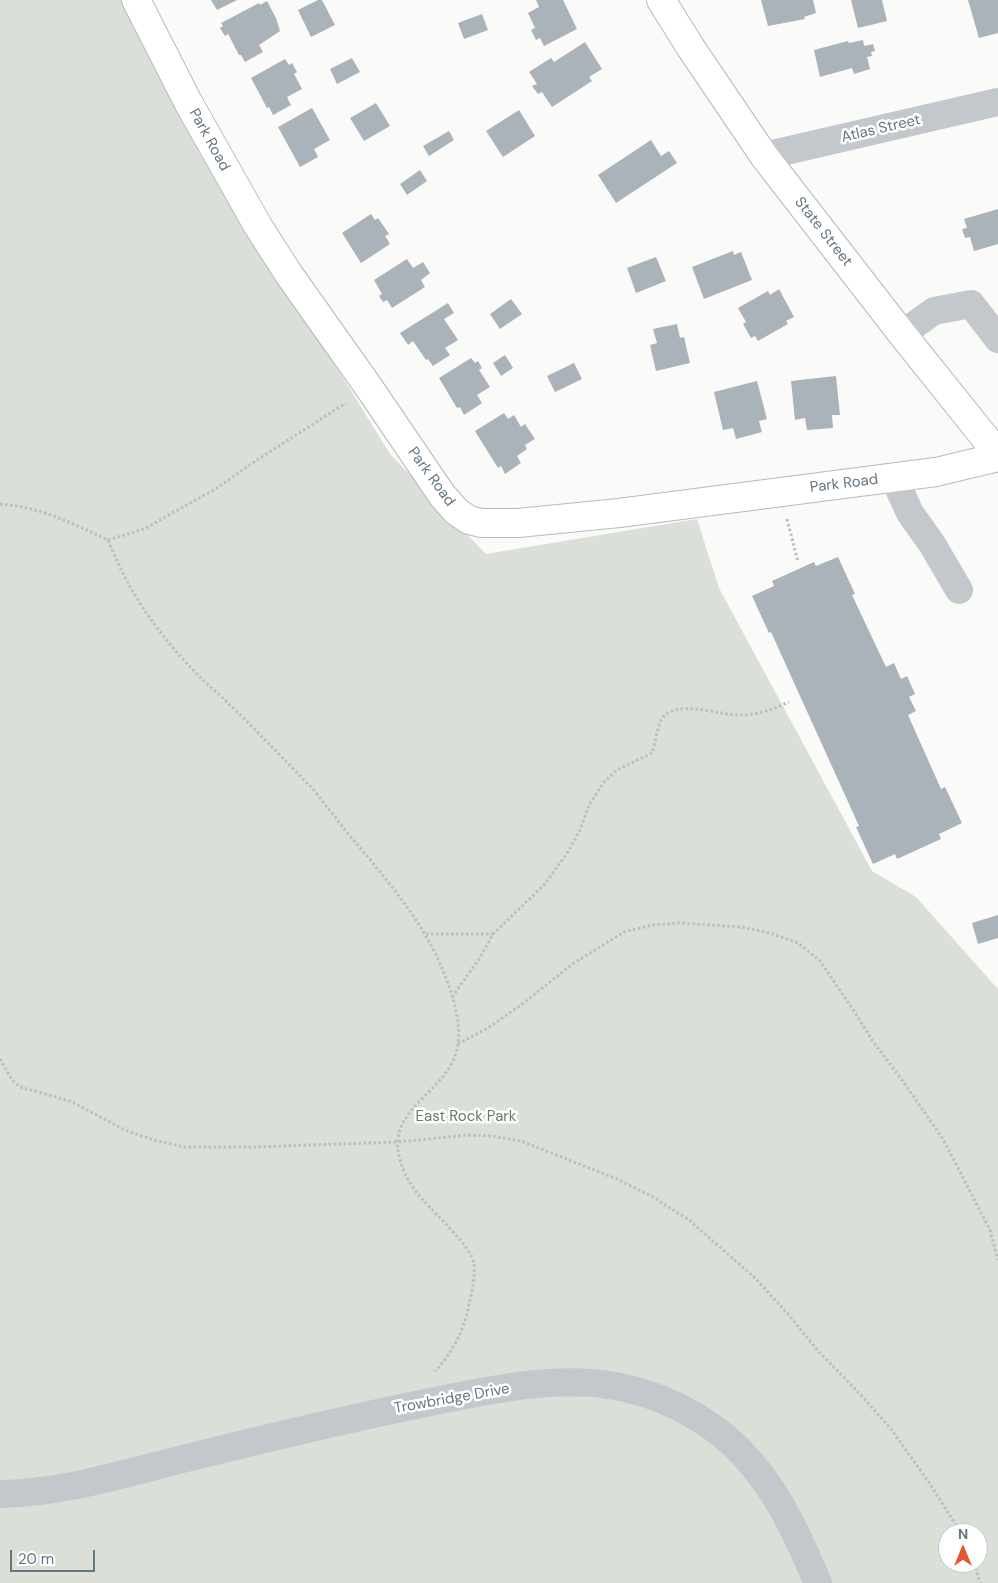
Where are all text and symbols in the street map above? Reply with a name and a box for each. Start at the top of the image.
street label: Park Road [185,106,233,174]
street label: Atlas Street [840,111,922,147]
street label: State Street [790,194,856,270]
street label: Park Road [404,444,458,510]
street label: Park Road [809,471,879,497]
park label: East Rock Park [416,1108,516,1126]
street label: Trowbridge Drive [393,1380,511,1418]
north arrow [938,1523,988,1573]
text: N [958,1525,968,1543]
scale bar [12,1540,98,1572]
text: 20 m [18,1549,54,1569]

